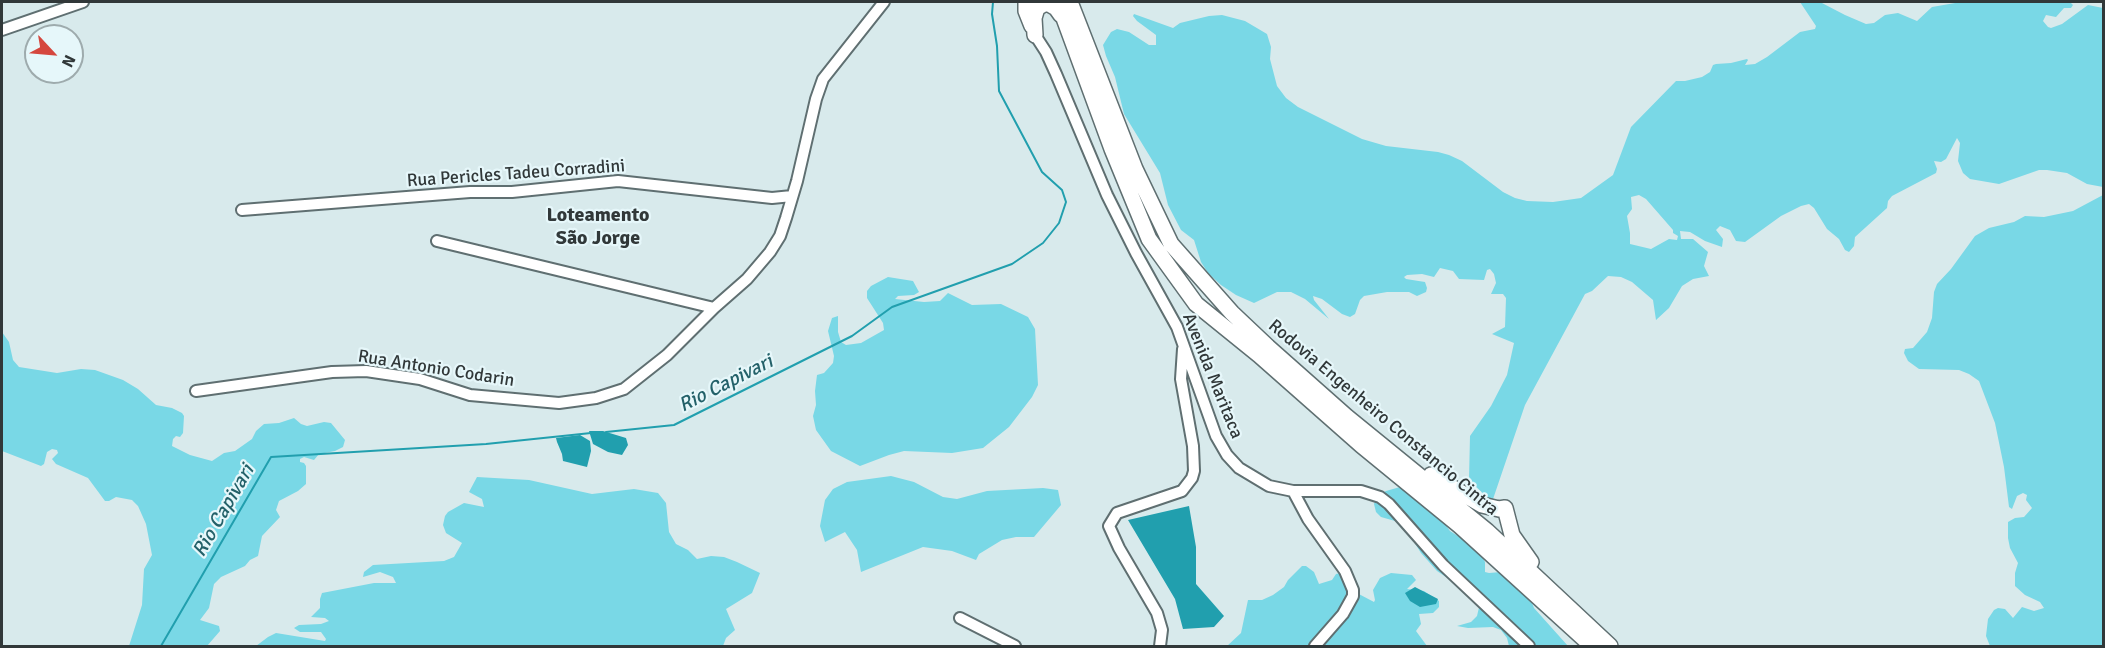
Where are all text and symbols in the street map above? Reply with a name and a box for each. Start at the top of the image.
north arrow [24,24,84,84]
text: N [57,52,80,70]
street label: Rua Pericles Tadeu Corradini [406,156,626,192]
district label: Loteamento São Jorge [546,204,650,251]
street label: Avenida Maritaca [1177,310,1247,442]
street label: Rodovia Engenheiro Constancio Cintra [1264,315,1502,521]
street label: Rua Antonio Codarin [356,346,516,392]
water label: Rio Capivari [675,350,777,418]
water label: Rio Capivari [188,461,260,561]

